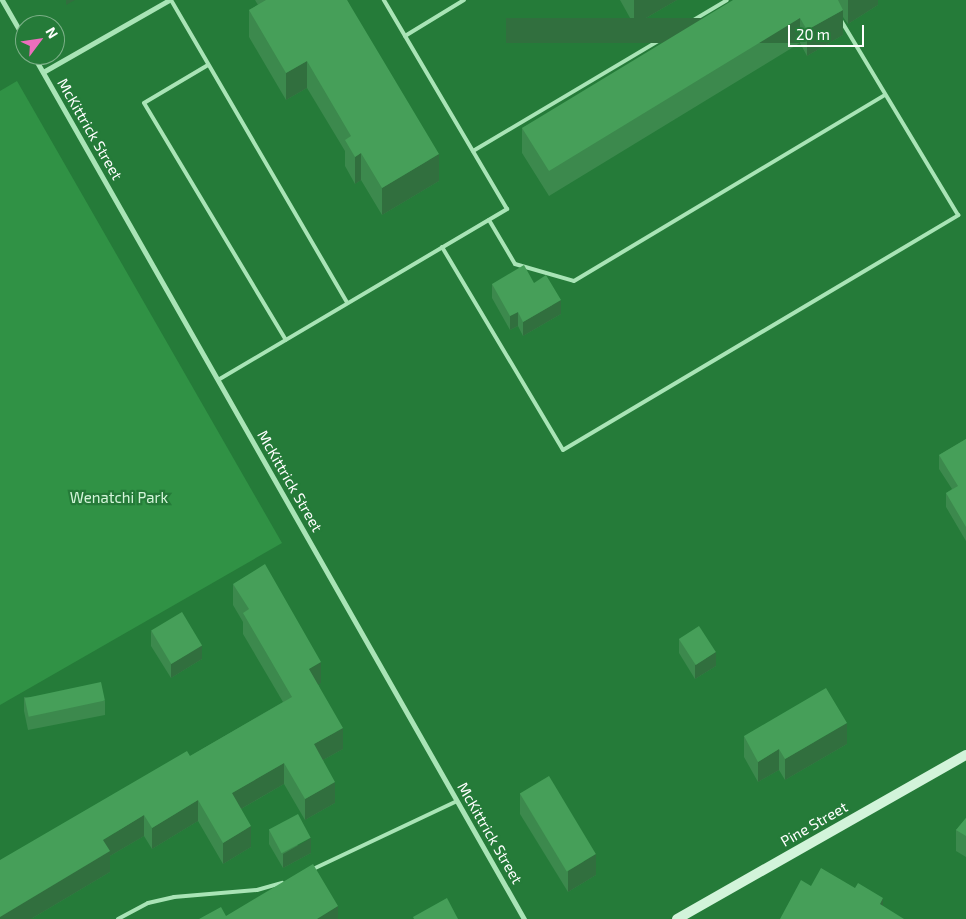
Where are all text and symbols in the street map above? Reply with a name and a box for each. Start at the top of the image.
north arrow [15,15,65,65]
scale bar [791,15,867,47]
text: N [43,24,62,41]
text: 20 m [796,25,830,43]
street label: McKittrick Street [54,75,126,183]
street label: McKittrick Street [254,427,326,535]
park label: Wenatchi Park [70,489,168,507]
street label: McKittrick Street [454,779,526,887]
street label: Pine Street [777,798,851,850]

